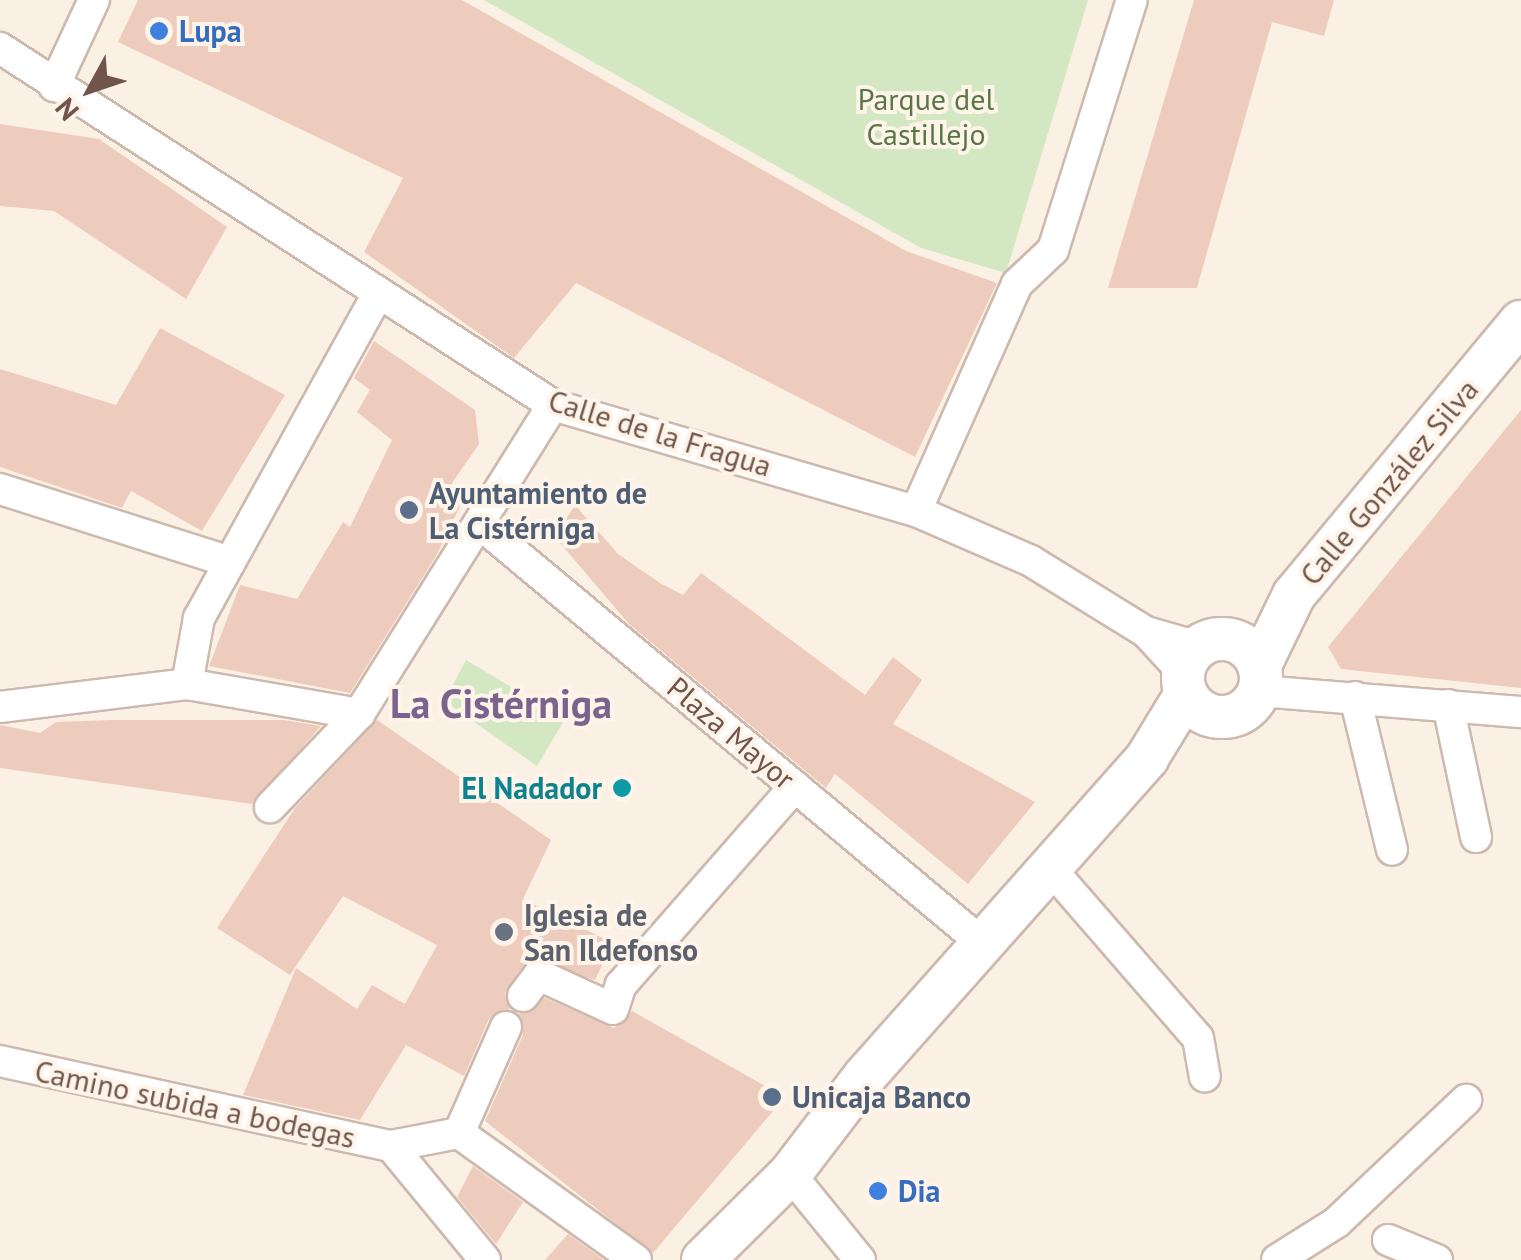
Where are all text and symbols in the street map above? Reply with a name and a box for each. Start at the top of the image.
place label: Lupa [179,13,242,49]
marker: Lupa [148,20,170,42]
north arrow [40,40,140,140]
park label: Parque del Castillejo [858,81,994,152]
text: N [47,91,87,129]
street label: Calle González Silva [1292,371,1486,593]
street label: Calle de la Fragua [544,382,776,484]
place label: Ayuntamiento de La Cistérniga [429,475,647,546]
marker: Ayuntamiento de La Cistérniga [398,499,420,521]
street label: Plaza Mayor [660,669,802,797]
district label: La Cistérniga [390,679,612,727]
place label: El Nadador [461,770,602,806]
marker: El Nadador [611,777,633,799]
place label: Iglesia de San Ildefonso [524,897,698,968]
marker: Iglesia de San Ildefonso [493,921,515,943]
street label: Camino subida a bodegas [32,1052,358,1156]
place label: Unicaja Banco [792,1079,971,1115]
marker: Unicaja Banco [761,1086,783,1108]
place label: Dia [898,1173,940,1209]
marker: Dia [867,1180,889,1202]

